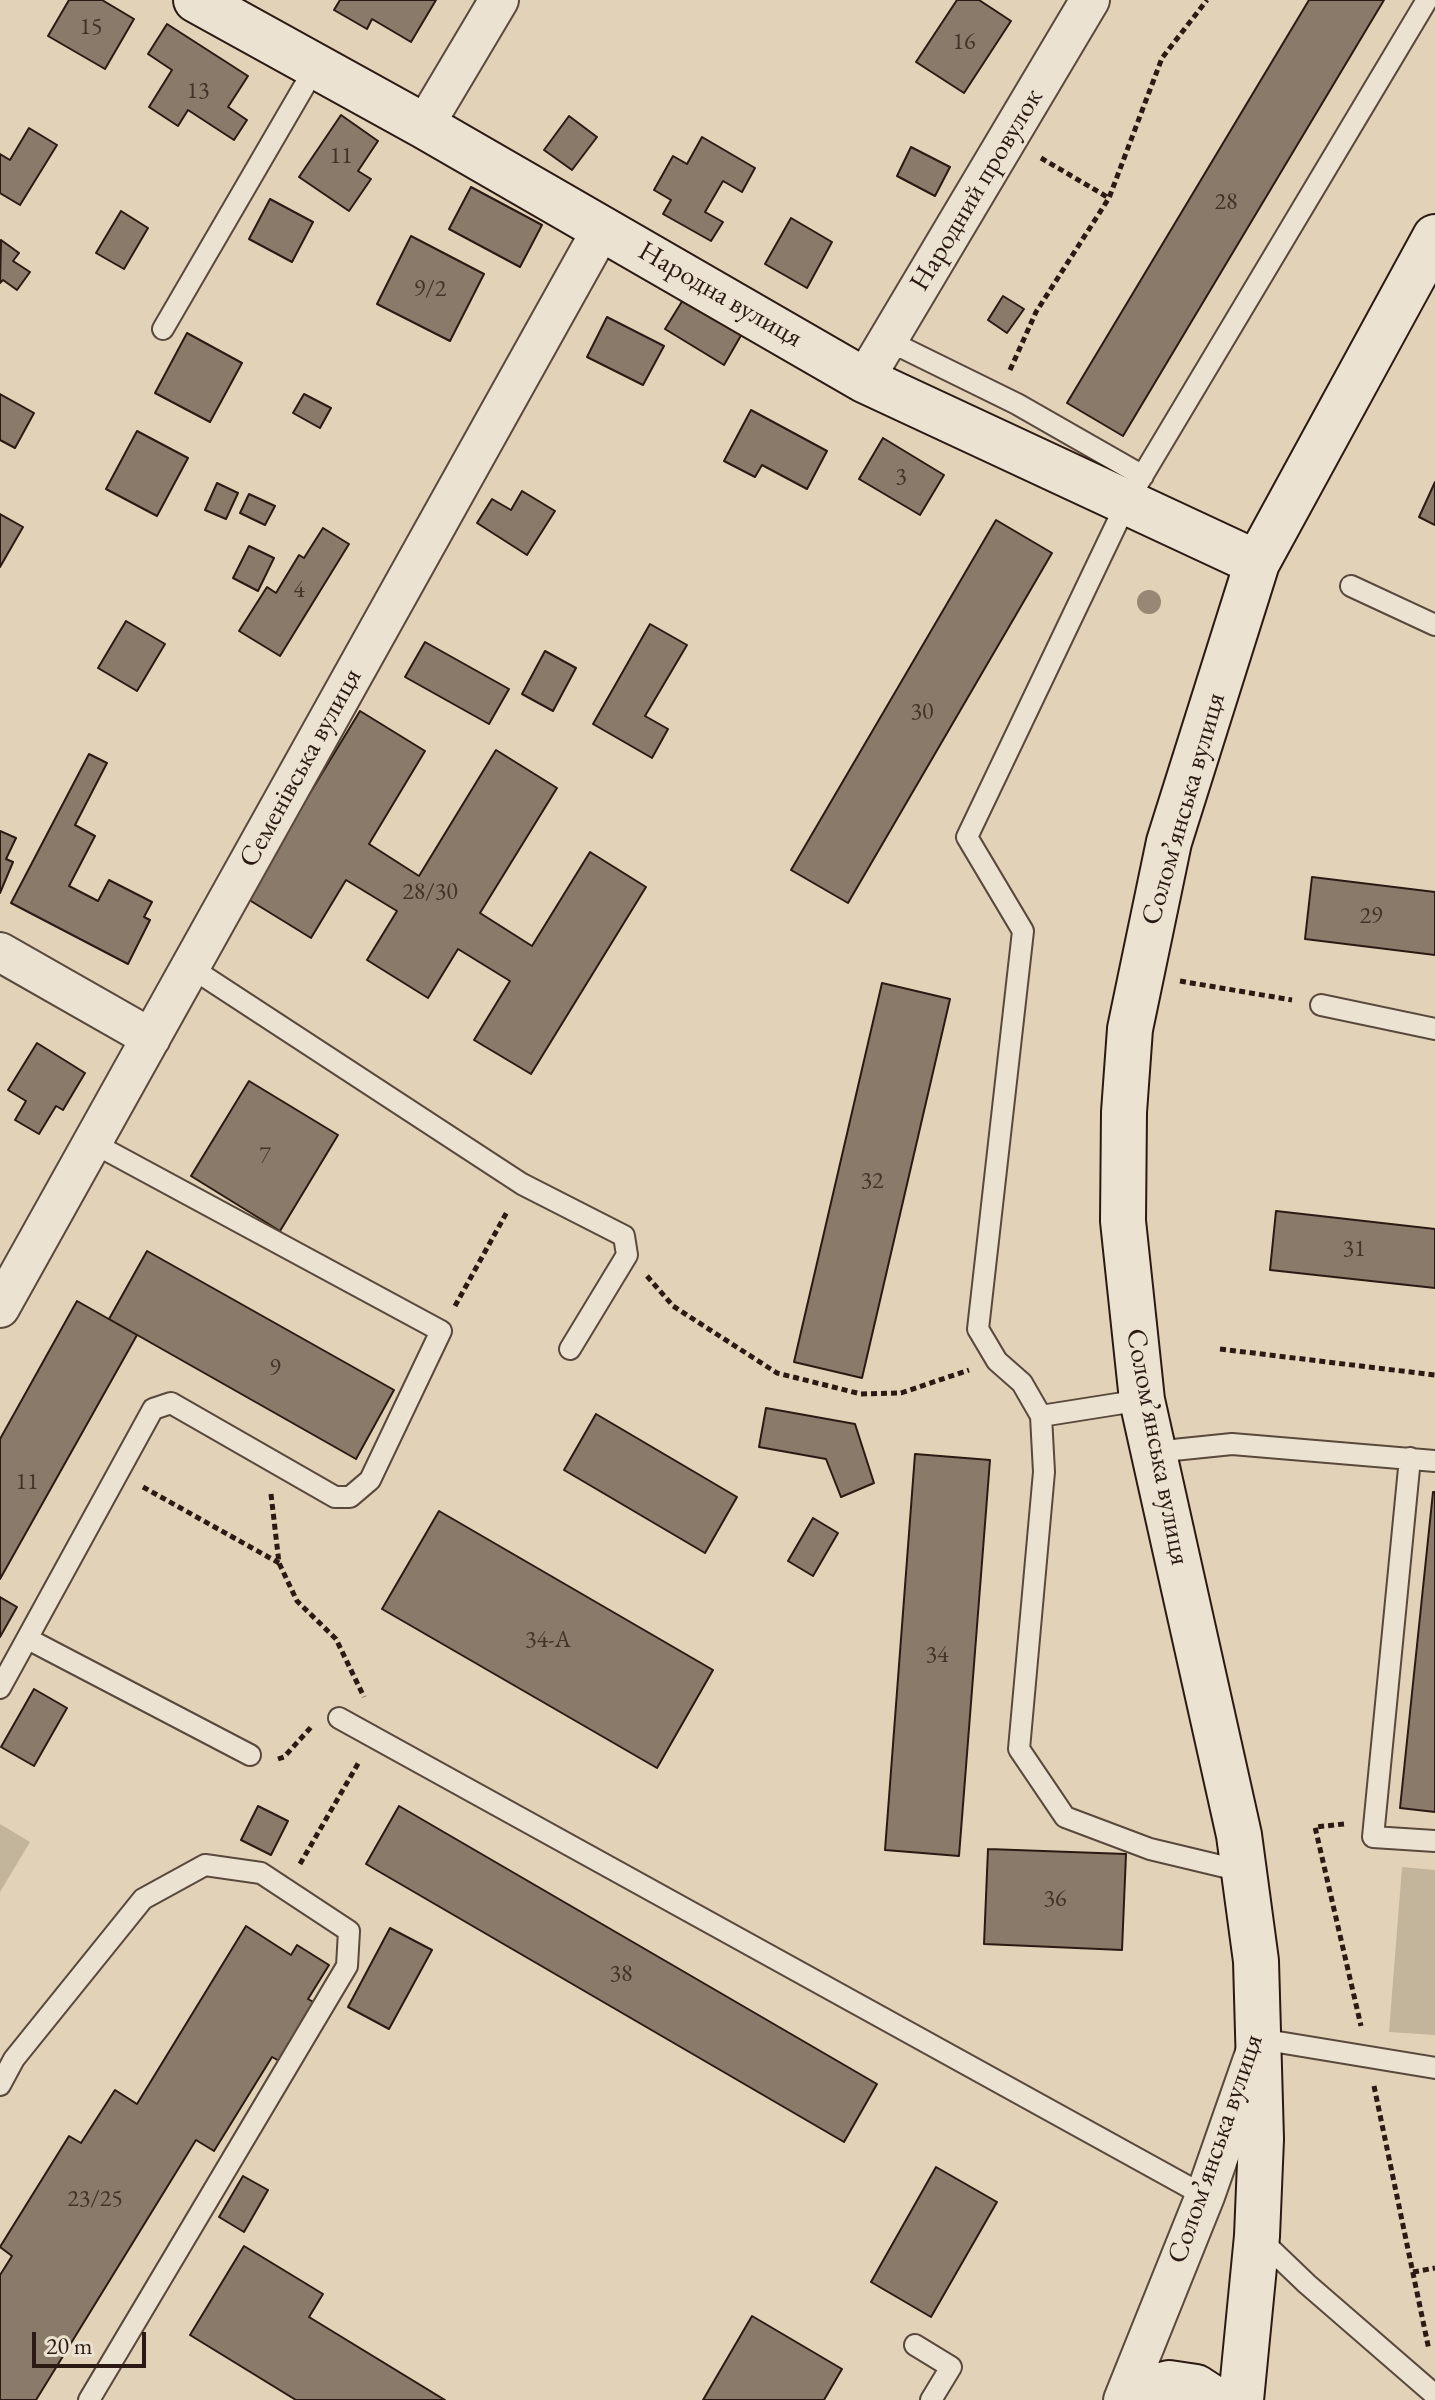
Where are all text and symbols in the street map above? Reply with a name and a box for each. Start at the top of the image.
house number: 15 [79,13,103,41]
house number: 16 [952,28,976,56]
house number: 13 [186,77,210,105]
street label: Народний провулок [903,83,1051,297]
house number: 11 [329,142,353,170]
house number: 28 [1214,188,1238,216]
street label: Народна вулиця [632,234,808,356]
house number: 9/2 [414,275,446,303]
house number: 3 [895,463,907,491]
house number: 4 [293,576,305,604]
street label: Семенівська вулиця [232,663,370,873]
street label: Соломʼянська вулиця [1135,689,1233,929]
house number: 30 [910,698,934,726]
house number: 28/30 [402,878,458,906]
house number: 29 [1359,902,1383,930]
house number: 7 [259,1142,271,1170]
house number: 32 [860,1167,884,1195]
house number: 31 [1342,1235,1366,1263]
street label: Соломʼянська вулиця [1118,1326,1196,1568]
house number: 9 [269,1354,281,1382]
house number: 11 [15,1468,39,1496]
house number: 34-А [525,1626,571,1654]
house number: 34 [925,1641,949,1669]
house number: 36 [1043,1885,1067,1913]
house number: 38 [609,1960,633,1988]
street label: Соломʼянська вулиця [1161,2030,1271,2268]
house number: 23/25 [67,2185,123,2213]
scale bar [36,2316,150,2366]
text: 20 m [46,2330,93,2361]

